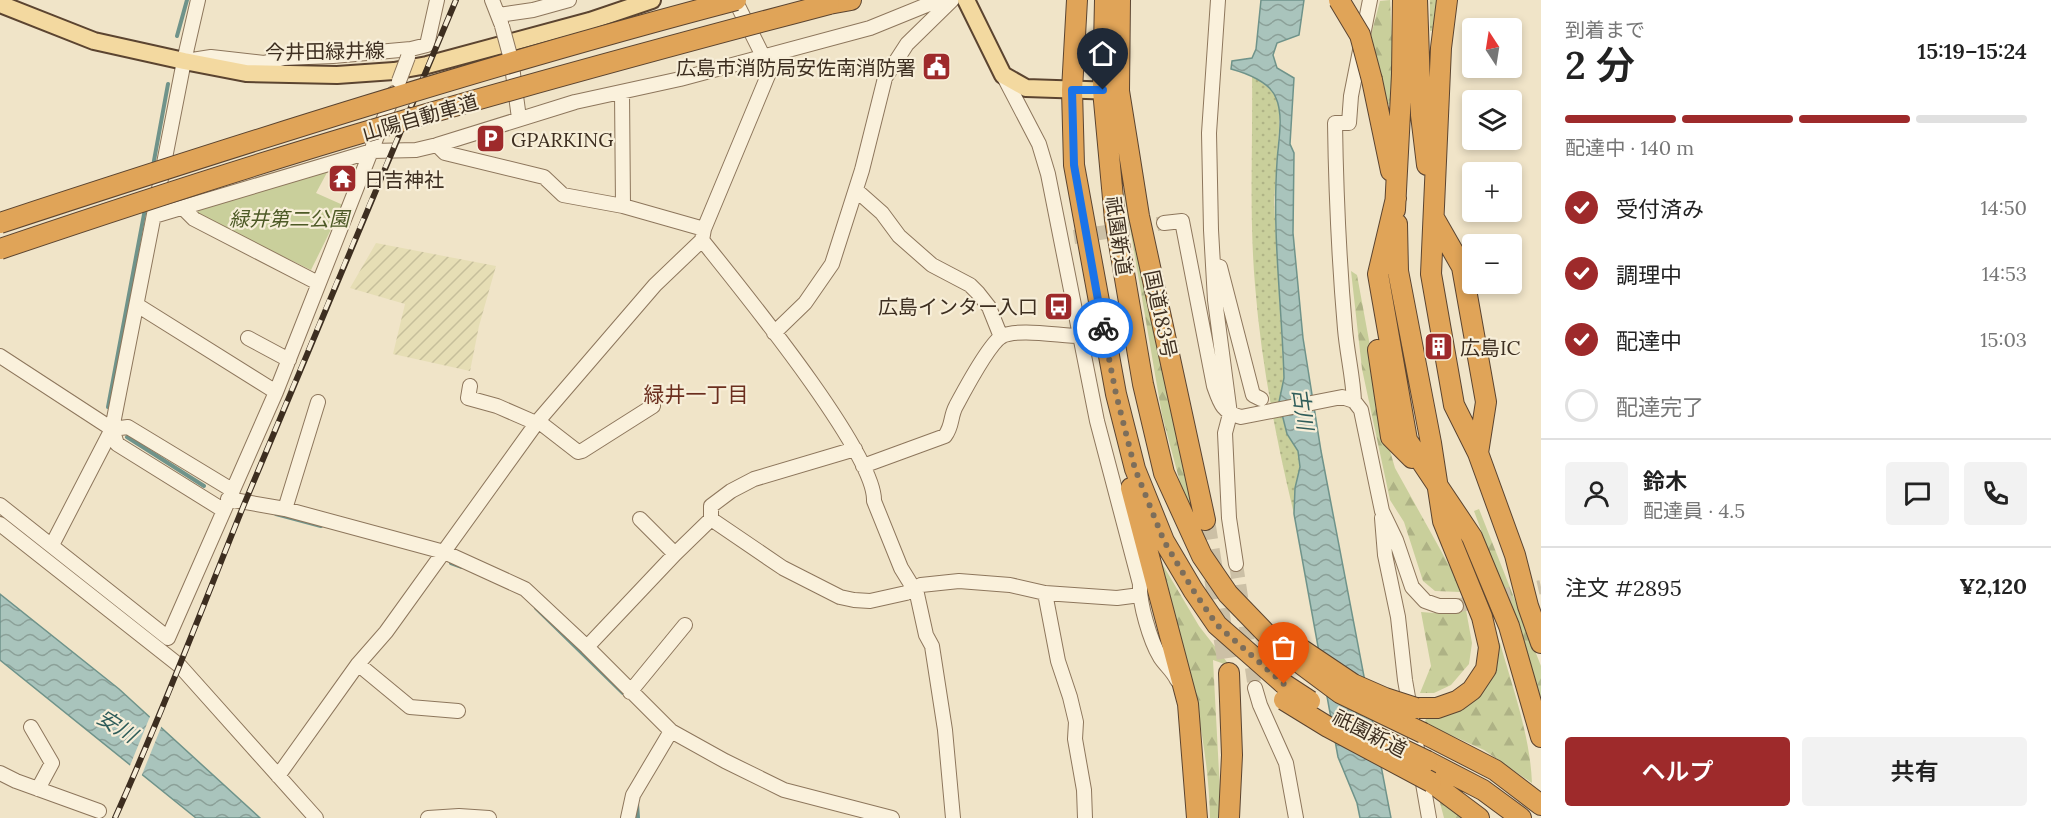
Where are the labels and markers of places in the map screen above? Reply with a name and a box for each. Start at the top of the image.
pin [1077,28,1128,90]
public building icon: 広島市消防局安佐南消防署 [921,51,953,83]
place label: 広島市消防局安佐南消防署 [676,55,916,80]
parking icon: GPARKING [474,123,506,155]
place label: GPARKING [511,127,613,152]
temple icon: 日吉神社 [327,163,359,195]
place label: 日吉神社 [364,167,444,192]
bus stop icon: 広島インター入口 [1043,290,1075,322]
place label: 広島インター入口 [878,294,1038,319]
building icon: 広島IC [1423,331,1455,363]
place label: 広島IC [1460,335,1521,360]
pin [1258,622,1309,684]

